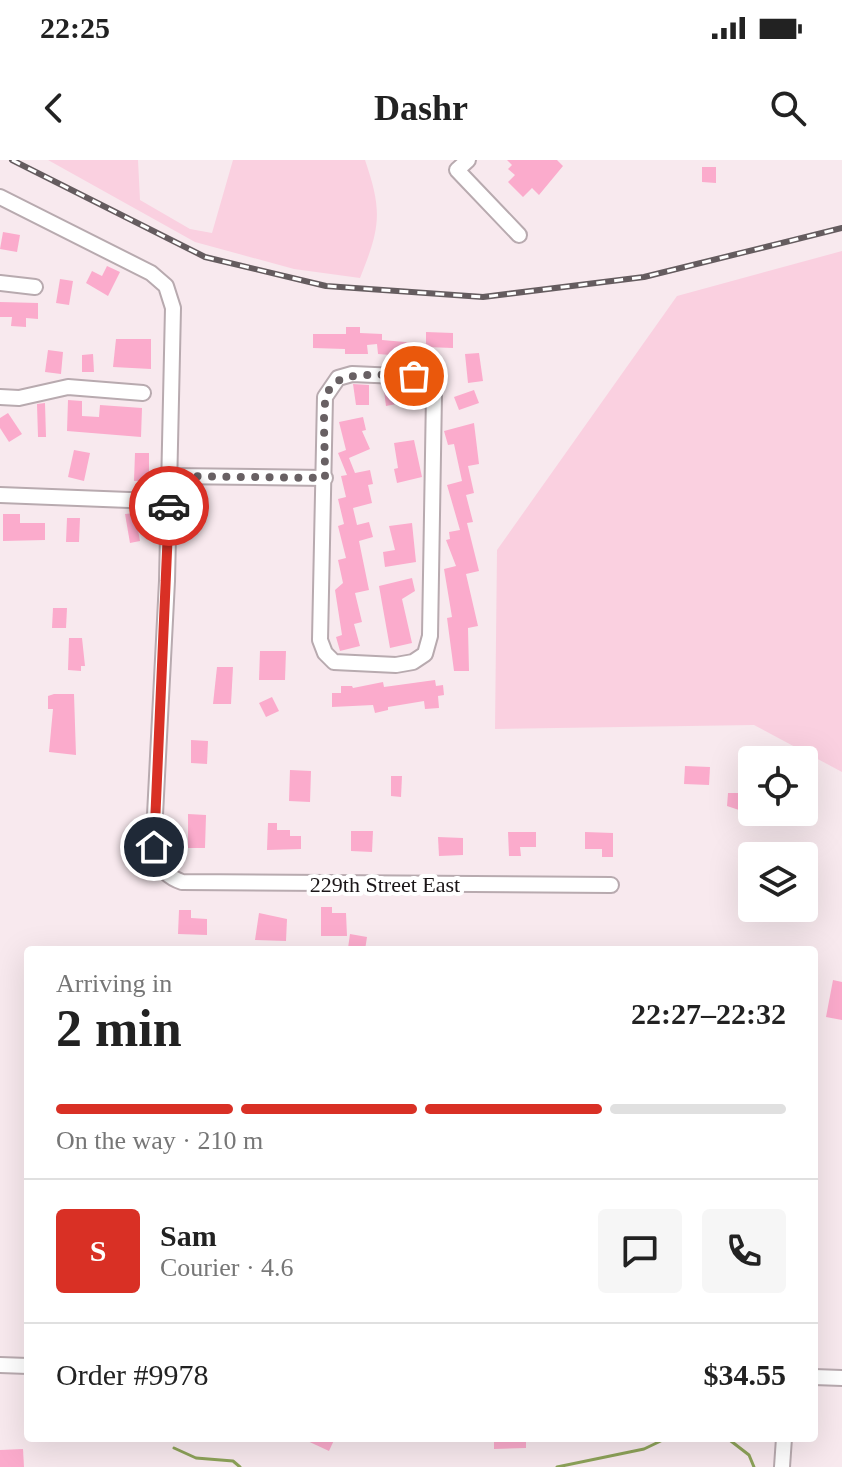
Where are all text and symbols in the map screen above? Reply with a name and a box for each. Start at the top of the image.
text: 22:25 [40,11,110,44]
icon: back [32,86,76,130]
icon: search [766,86,810,130]
text: Dashr [374,88,468,128]
pin [380,342,448,410]
icon: bag [392,354,436,398]
courier [129,466,209,546]
icon: car [147,484,191,528]
map controls [738,746,818,922]
button: locate [738,746,818,826]
pin [120,813,188,881]
icon: home [132,825,176,869]
button: layers [738,842,818,922]
street label: 229th Street East [310,872,460,897]
text: Arriving in [56,969,172,998]
text: 22:27–22:32 [631,997,786,1030]
text: 2 min [56,1000,182,1057]
text: On the way · 210 m [56,1126,263,1155]
button: chat [598,1209,682,1293]
button: phone [702,1209,786,1293]
text: Sam [160,1219,217,1252]
text: S [90,1234,106,1267]
text: Courier · 4.6 [160,1253,294,1282]
text: Order #9978 [56,1358,208,1391]
text: $34.55 [704,1358,786,1391]

